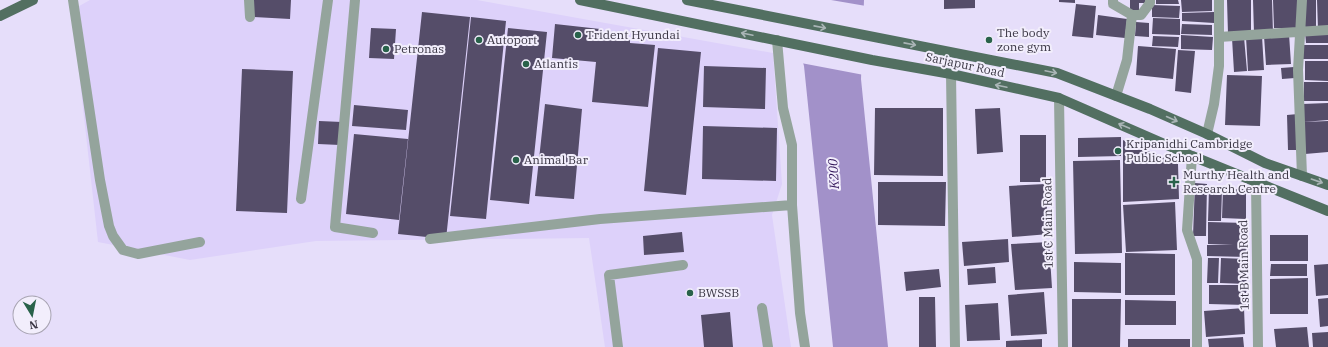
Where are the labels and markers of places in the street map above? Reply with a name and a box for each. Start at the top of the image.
place label: The body zone gym [997,25,1052,54]
place label: Trident Hyundai [586,27,680,42]
marker: Trident Hyundai [573,30,583,40]
place label: Autoport [487,32,537,47]
marker: Autoport [474,35,484,45]
marker: The body zone gym [984,35,994,45]
place label: Petronas [394,41,444,56]
marker: Petronas [381,44,391,54]
place label: Atlantis [534,56,578,71]
marker: Atlantis [521,59,531,69]
place label: Kripanidhi Cambridge Public School [1126,136,1252,165]
marker: Kripanidhi Cambridge Public School [1113,146,1123,156]
place label: Animal Bar [524,152,589,167]
marker: Animal Bar [511,155,521,165]
place label: Murthy Health and Research Centre [1183,167,1289,196]
marker: Murthy Health and Research Centre [1168,176,1180,188]
place label: BWSSB [698,285,739,300]
marker: BWSSB [685,288,695,298]

